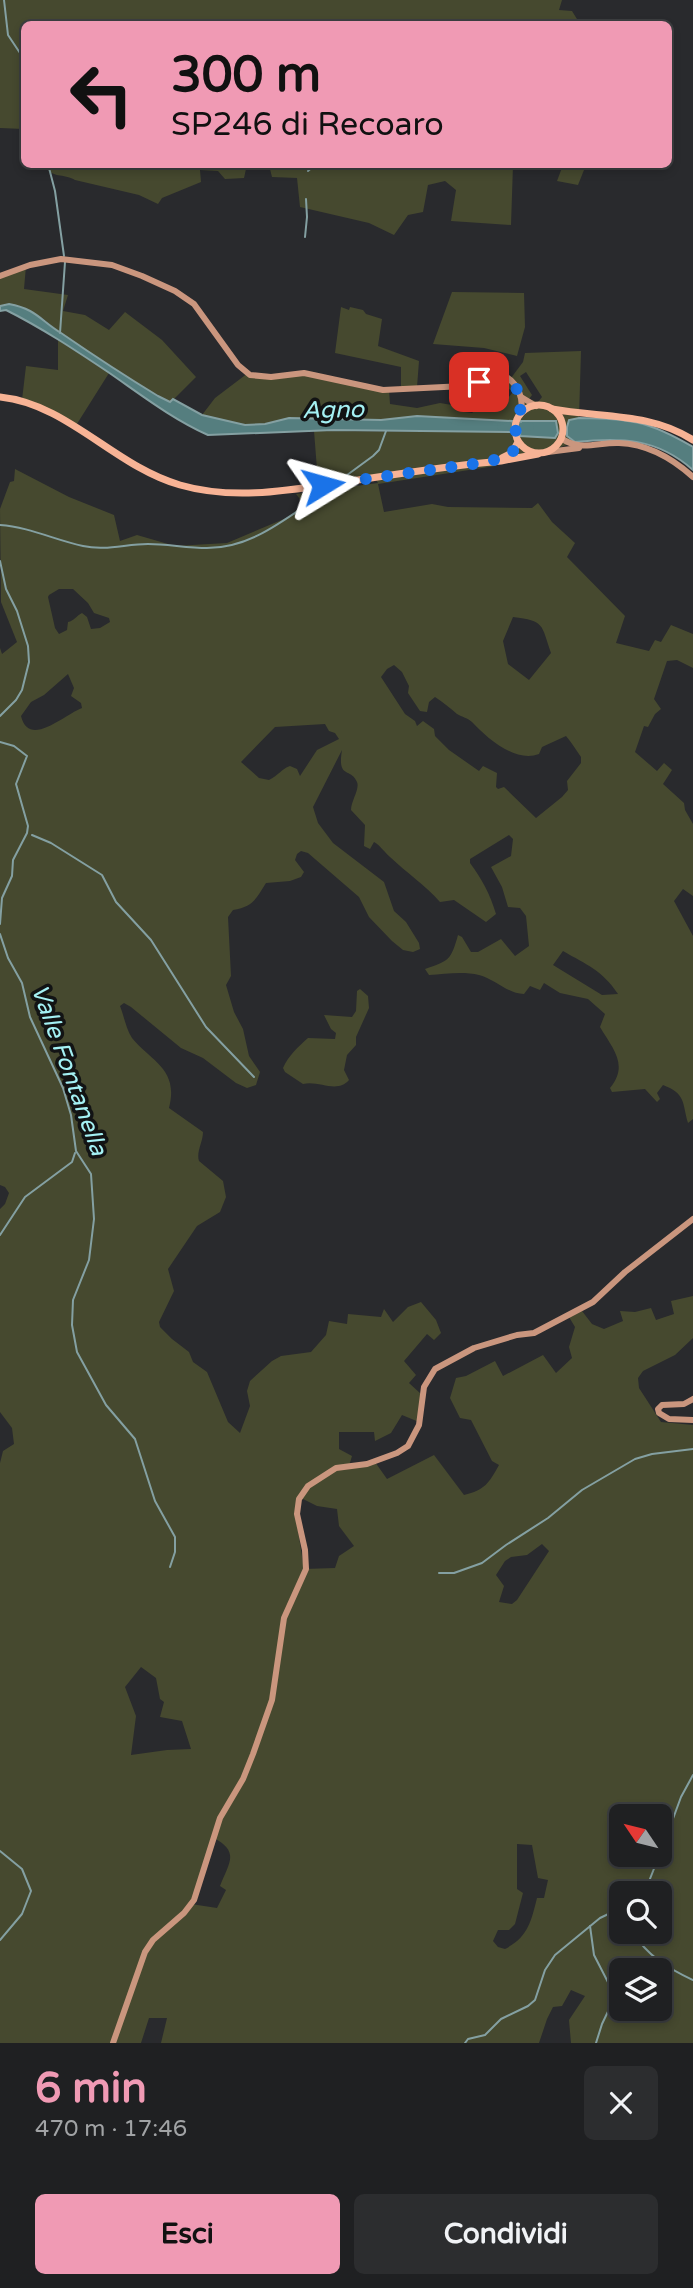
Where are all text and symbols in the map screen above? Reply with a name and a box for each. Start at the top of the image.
text: 300 m [171,46,321,105]
icon: left [56,49,147,140]
text: SP246 di Recoaro [171,106,444,144]
pin [449,352,509,412]
icon: arrive [460,363,498,401]
water label: Agno [302,395,366,425]
position arrow [286,448,360,522]
water label: Valle Fontanella [25,981,113,1160]
north arrow [609,1804,672,1867]
map controls [609,1804,672,2021]
button: search [609,1881,672,1944]
button: layers [609,1958,672,2021]
text: 6 min [35,2063,147,2114]
button: close [584,2066,658,2140]
text: 470 m · 17:46 [35,2115,187,2143]
button: Esci [35,2194,340,2274]
button: Condividi [354,2194,658,2274]

